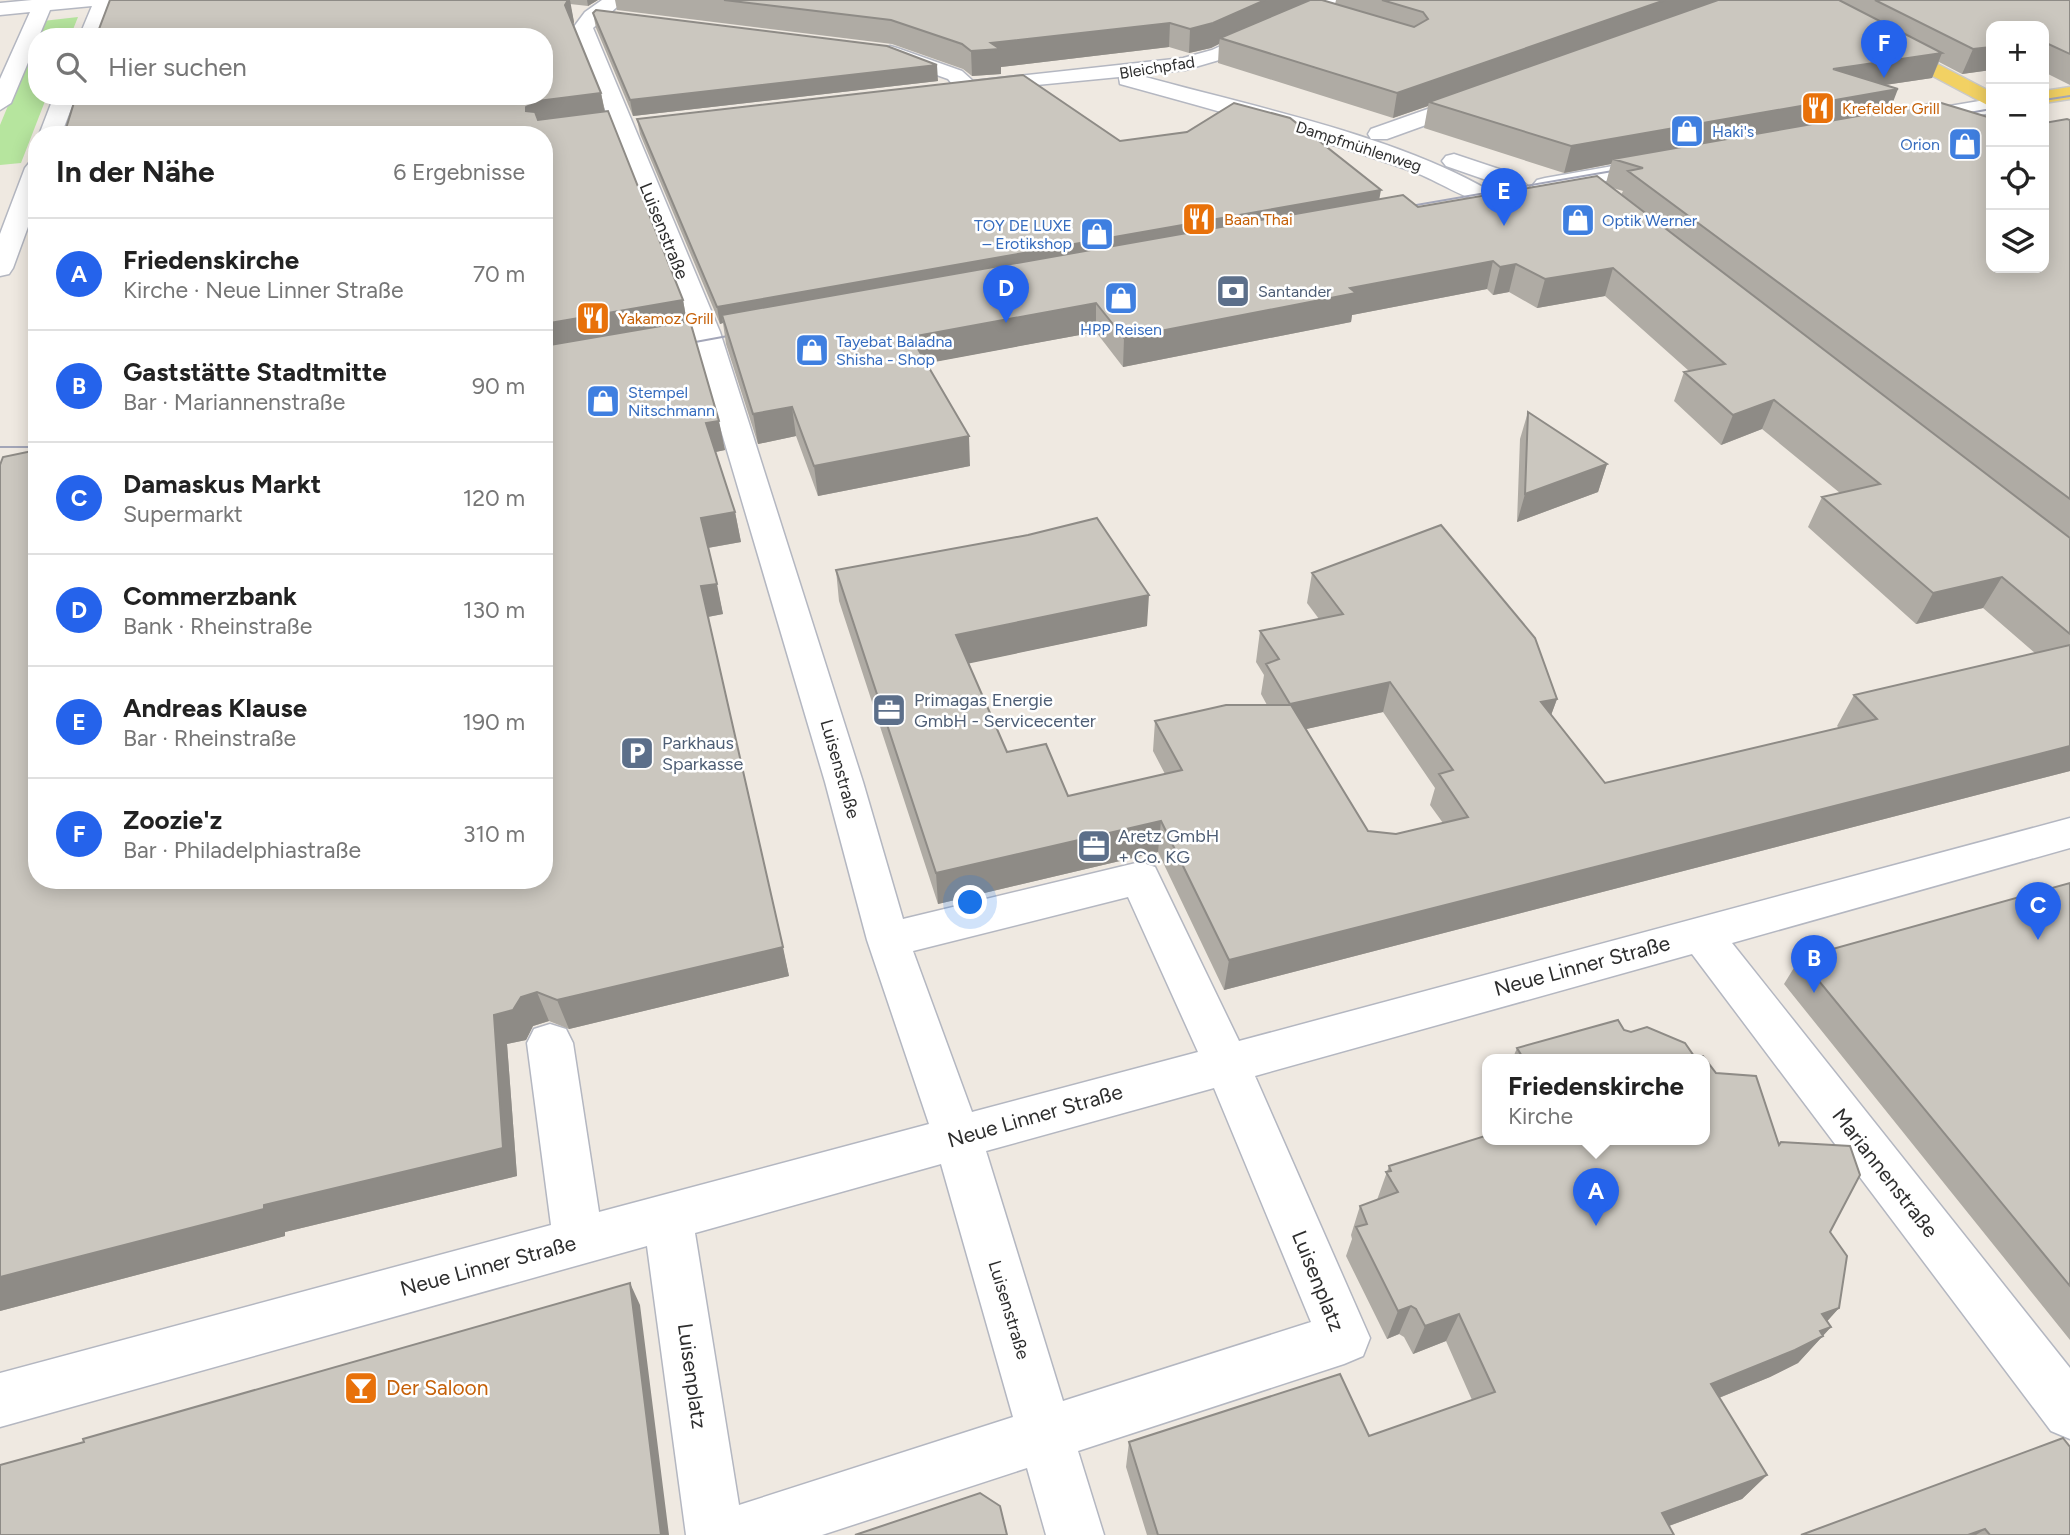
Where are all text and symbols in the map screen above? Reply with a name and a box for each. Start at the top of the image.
pin: F [1861,20,1907,78]
map controls [1986,21,2049,273]
button: + [1986,21,2049,84]
search box [28,28,553,105]
icon: search [52,48,90,86]
text: Hier suchen [108,51,247,83]
street label: Bleichpfad [1118,52,1196,83]
button: − [1986,84,2049,147]
restaurant icon: Krefelder Grill [1799,89,1837,127]
place label: Krefelder Grill [1842,99,1940,118]
shop icon: Haki's [1668,112,1706,150]
street label: Dampfmühlenweg [1294,117,1424,176]
place label: Haki's [1712,122,1754,141]
shop icon: Orion [1946,125,1984,163]
place label: Orion [1900,135,1940,154]
button: locate [1986,147,2049,210]
text: In der Nähe [56,153,215,190]
text: 6 Ergebnisse [393,158,525,186]
pin: E [1481,168,1527,226]
street label: Luisenstraße [635,179,693,283]
restaurant icon: Baan Thai [1180,200,1218,238]
shop icon: Optik Werner [1559,201,1597,239]
place label: Baan Thai [1224,210,1293,229]
button: layers [1986,210,2049,273]
place label: Optik Werner [1602,211,1698,230]
shop icon: TOY DE LUXE – Erotikshop [1078,215,1116,253]
place label: TOY DE LUXE – Erotikshop [974,216,1072,253]
text: Friedenskirche [123,244,299,276]
text: A [71,260,87,288]
text: 70 m [473,260,525,288]
pin: D [983,265,1029,323]
bank icon: Santander [1214,272,1252,310]
text: Kirche · Neue Linner Straße [123,276,403,304]
shop icon: HPP Reisen [1102,279,1140,317]
place label: Santander [1258,282,1332,301]
restaurant icon: Yakamoz Grill [574,299,612,337]
place label: Yakamoz Grill [618,309,714,328]
place label: HPP Reisen [1080,320,1162,339]
shop icon: Tayebat Baladna Shisha - Shop [793,331,831,369]
place label: Tayebat Baladna Shisha - Shop [836,332,952,369]
text: Gaststätte Stadtmitte [123,356,387,388]
text: B [72,372,86,400]
text: 90 m [472,372,525,400]
shop icon: Stempel Nitschmann [584,382,622,420]
place label: Stempel Nitschmann [628,383,715,420]
text: Bar · Mariannenstraße [123,388,345,416]
text: Damaskus Markt [123,468,321,500]
text: C [71,484,87,512]
text: 120 m [463,484,525,512]
text: Supermarkt [123,500,243,528]
text: Commerzbank [123,580,297,612]
text: D [71,596,87,624]
text: 130 m [463,596,525,624]
text: Bank · Rheinstraße [123,612,312,640]
place label: Primagas Energie GmbH - Servicecenter [914,689,1096,732]
office icon: Primagas Energie GmbH - Servicecenter [870,691,908,729]
text: Andreas Klause [123,692,307,724]
text: E [72,708,86,736]
text: 190 m [462,708,525,736]
street label: Luisenstraße [815,717,865,821]
text: Bar · Rheinstraße [123,724,296,752]
place label: Parkhaus Sparkasse [662,732,743,775]
parking icon: Parkhaus Sparkasse [618,734,656,772]
text: Zoozie'z [123,804,222,836]
text: F [73,820,85,848]
text: 310 m [463,820,525,848]
place label: Aretz GmbH + Co. KG [1118,825,1219,868]
office icon: Aretz GmbH + Co. KG [1075,827,1113,865]
text: Bar · Philadelphiastraße [123,836,361,864]
pin: C [2015,882,2061,940]
your location [953,885,987,919]
street label: Neue Linner Straße [1491,930,1673,1001]
pin: B [1791,935,1837,993]
popup [1482,1054,1710,1145]
text: Friedenskirche [1508,1070,1684,1102]
street label: Neue Linner Straße [944,1079,1125,1152]
text: Kirche [1508,1102,1573,1130]
street label: Mariannenstraße [1827,1103,1943,1242]
pin: A [1573,1168,1619,1226]
street label: Luisenplatz [1287,1227,1350,1335]
street label: Neue Linner Straße [397,1230,579,1301]
street label: Luisenstraße [984,1258,1035,1362]
street label: Luisenplatz [673,1321,712,1430]
bar icon: Der Saloon [342,1369,380,1407]
place label: Der Saloon [386,1375,489,1400]

